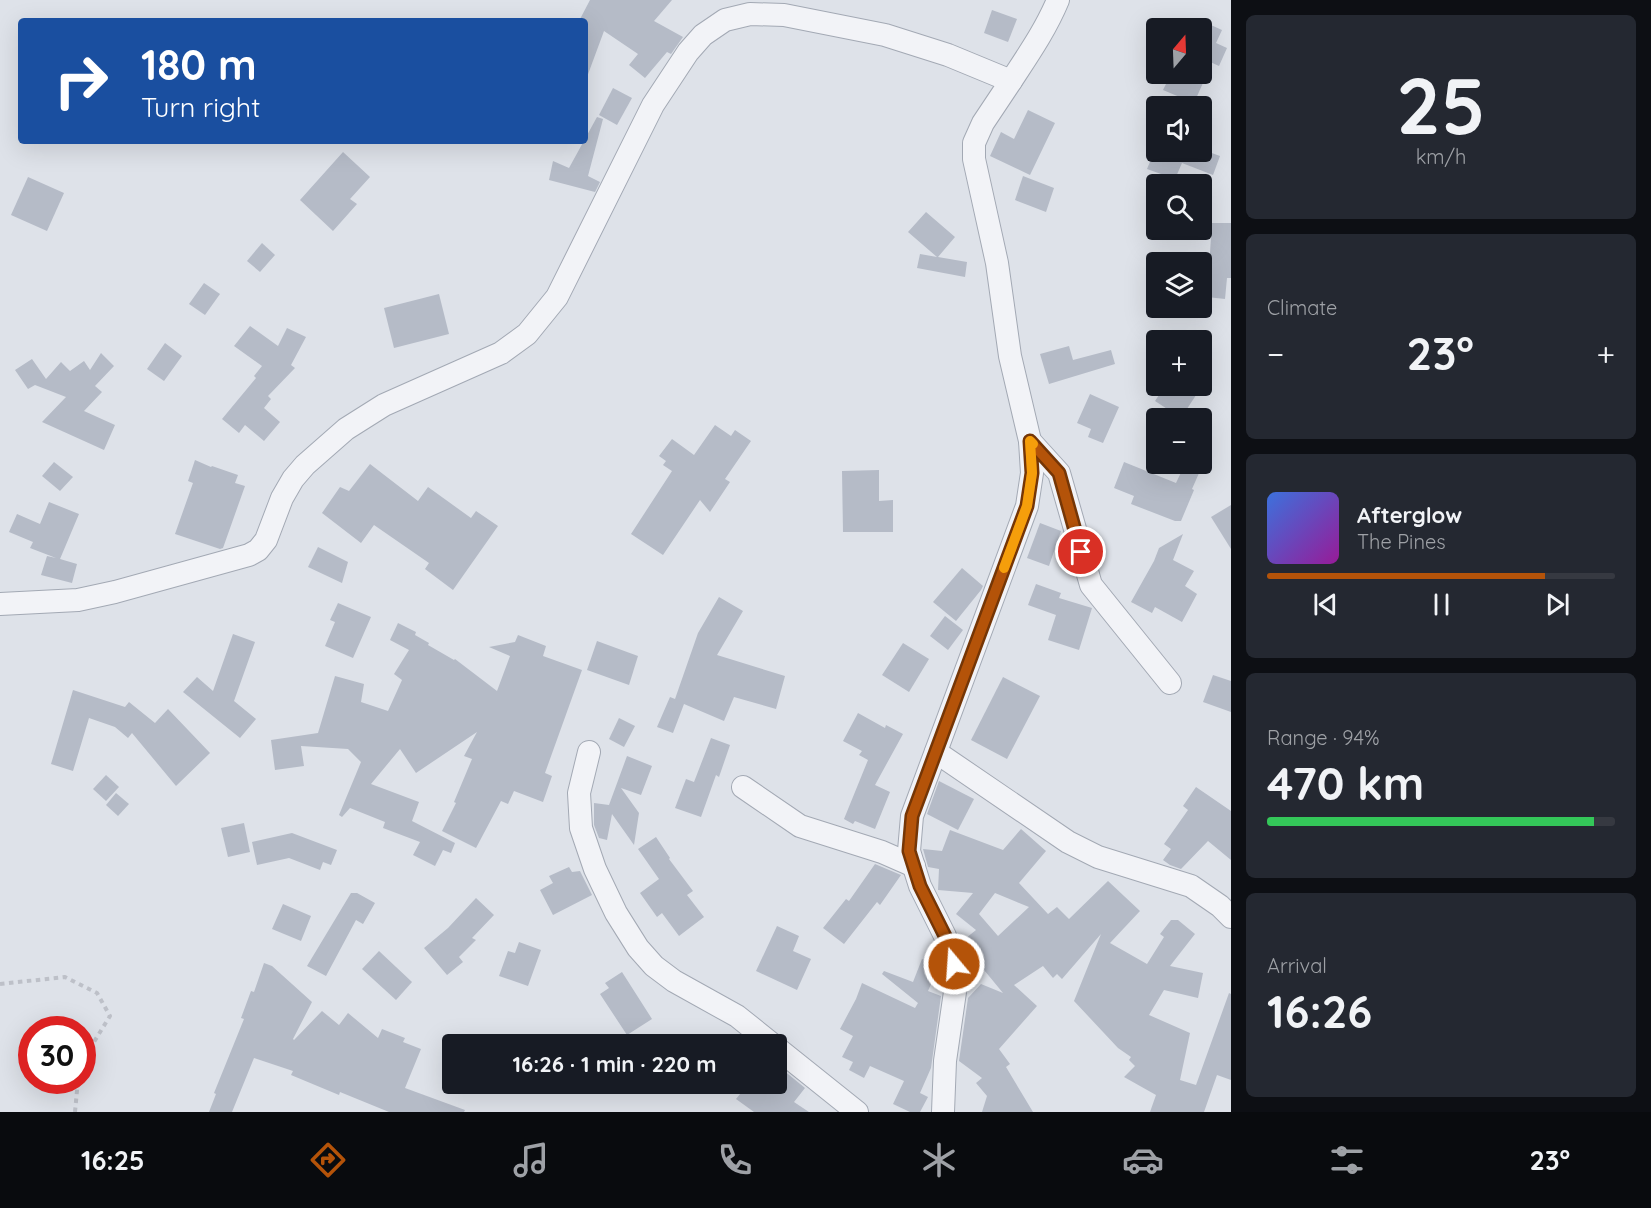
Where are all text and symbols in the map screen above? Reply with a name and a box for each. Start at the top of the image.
north arrow [1146,18,1212,84]
map controls [1146,18,1212,474]
text: 180 m [141,38,257,91]
icon: right [42,42,120,120]
text: 25 [1396,56,1486,154]
text: Turn right [141,90,260,124]
button: sound [1146,96,1212,162]
text: km/h [1416,144,1466,169]
button: search [1146,174,1212,240]
button: layers [1146,252,1212,318]
text: Climate [1267,295,1337,320]
text: 23° [1407,325,1474,381]
button: + [1146,330,1212,396]
text: − [1267,333,1284,374]
text: + [1596,333,1615,374]
button: − [1146,408,1212,474]
text: Afterglow [1357,501,1462,529]
pin [1055,526,1106,577]
text: The Pines [1357,529,1446,554]
icon: arrive [1064,535,1097,568]
icon: previous [1309,588,1342,621]
icon: pause [1425,588,1458,621]
icon: next [1541,588,1574,621]
text: Range · 94% [1267,725,1380,750]
text: 470 km [1267,755,1424,811]
position arrow [922,932,986,996]
text: Arrival [1267,953,1327,978]
text: 16:26 [1267,983,1372,1039]
speed limit sign: 30 [18,1016,96,1094]
text: 16:26 · 1 min · 220 m [512,1050,717,1078]
icon: directions [307,1139,349,1181]
icon: music [510,1139,552,1181]
icon: phone [714,1139,756,1181]
icon: climate [918,1139,960,1181]
icon: car [1122,1139,1164,1181]
icon: filters [1326,1139,1368,1181]
text: 16:25 [81,1143,145,1177]
text: 23° [1530,1143,1570,1177]

